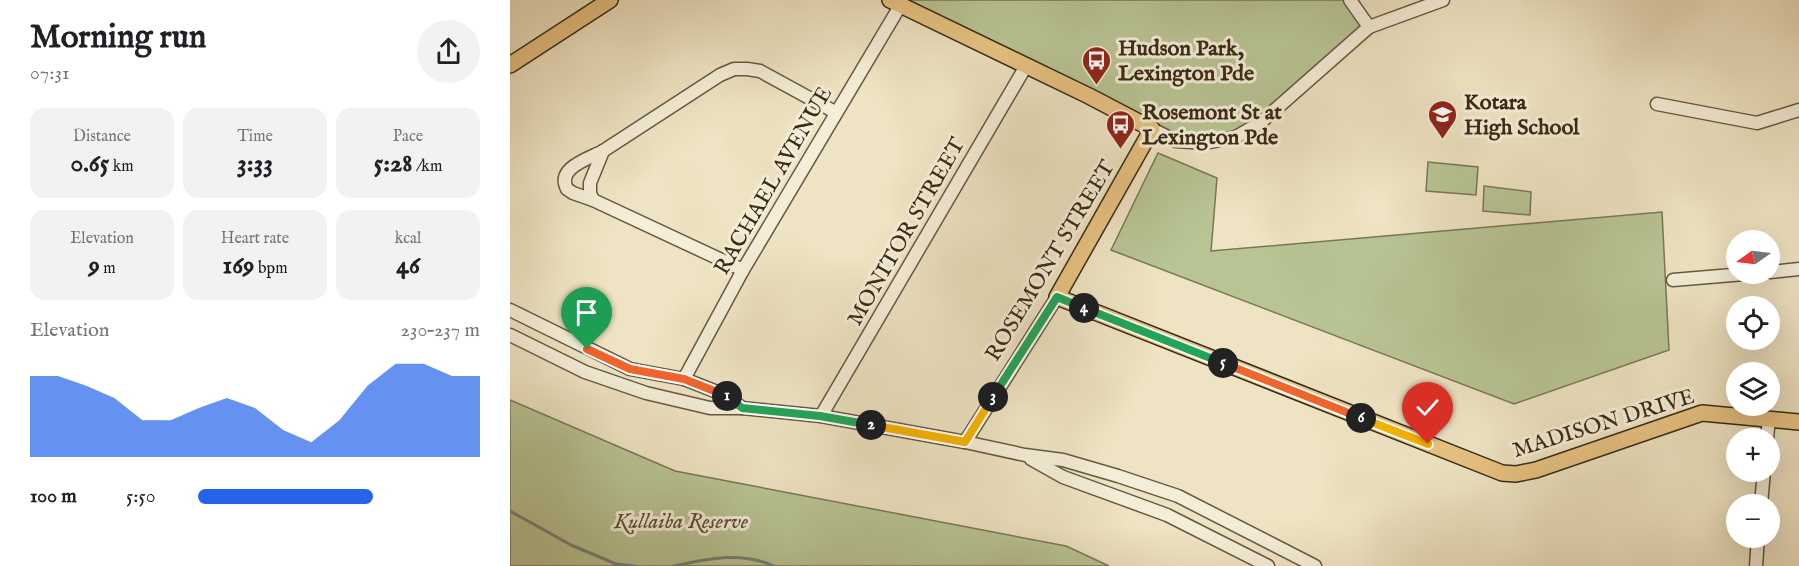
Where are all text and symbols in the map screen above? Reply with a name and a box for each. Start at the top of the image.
text: Morning run [30,17,206,59]
button: share [417,20,480,83]
place label: Hudson Park, Lexington Pde [1118,35,1254,88]
bus stop icon: Hudson Park, Lexington Pde [1081,44,1113,86]
text: 07:31 [30,61,69,86]
street label: RACHAEL AVENUE [708,82,839,280]
place label: Kotara High School [1464,89,1580,142]
school or university icon: Kotara High School [1427,98,1459,140]
place label: Rosemont St at Lexington Pde [1142,99,1282,152]
bus stop icon: Rosemont St at Lexington Pde [1105,108,1137,150]
text: Distance [73,127,131,147]
text: Time [237,127,273,147]
text: Pace [393,127,423,147]
street label: MONITOR STREET [841,133,972,331]
text: 0.65 [70,147,109,180]
text: 3:33 [237,147,273,180]
text: 5:28 [374,147,412,180]
street label: ROSEMONT STREET [980,155,1122,367]
text: km [109,157,134,177]
text: /km [412,157,442,177]
text: Elevation [70,229,134,249]
text: Heart rate [221,229,289,249]
text: kcal [395,229,421,249]
north arrow [1726,230,1780,284]
map controls [1726,230,1780,548]
text: 9 [88,249,100,282]
text: 169 [222,249,254,282]
text: 46 [396,249,420,282]
text: m [100,259,116,279]
text: bpm [254,259,288,279]
pin [561,287,612,349]
pin: 4 [1069,293,1099,323]
icon: arrive [570,296,603,329]
button: locate [1726,296,1780,350]
text: 4 [1080,298,1088,318]
text: Elevation [30,318,109,343]
text: 230–237 m [401,318,480,343]
pin: 5 [1208,348,1238,378]
text: 5 [1220,353,1226,373]
button: layers [1726,362,1780,416]
pin: 1 [712,381,742,411]
pin: 3 [978,382,1008,412]
pin [1402,382,1453,444]
street label: MADISON DRIVE [1509,383,1698,465]
text: 1 [724,386,730,406]
text: 3 [990,387,996,407]
icon: check [1411,391,1444,424]
pin: 6 [1346,403,1376,433]
text: 6 [1358,408,1364,428]
pin: 2 [856,410,886,440]
text: 2 [867,415,875,435]
button: + [1726,428,1780,482]
text: 100 m [30,484,77,509]
text: 5:50 [126,484,156,509]
button: − [1726,494,1780,548]
park label: Kullaiba Reserve [613,508,749,536]

